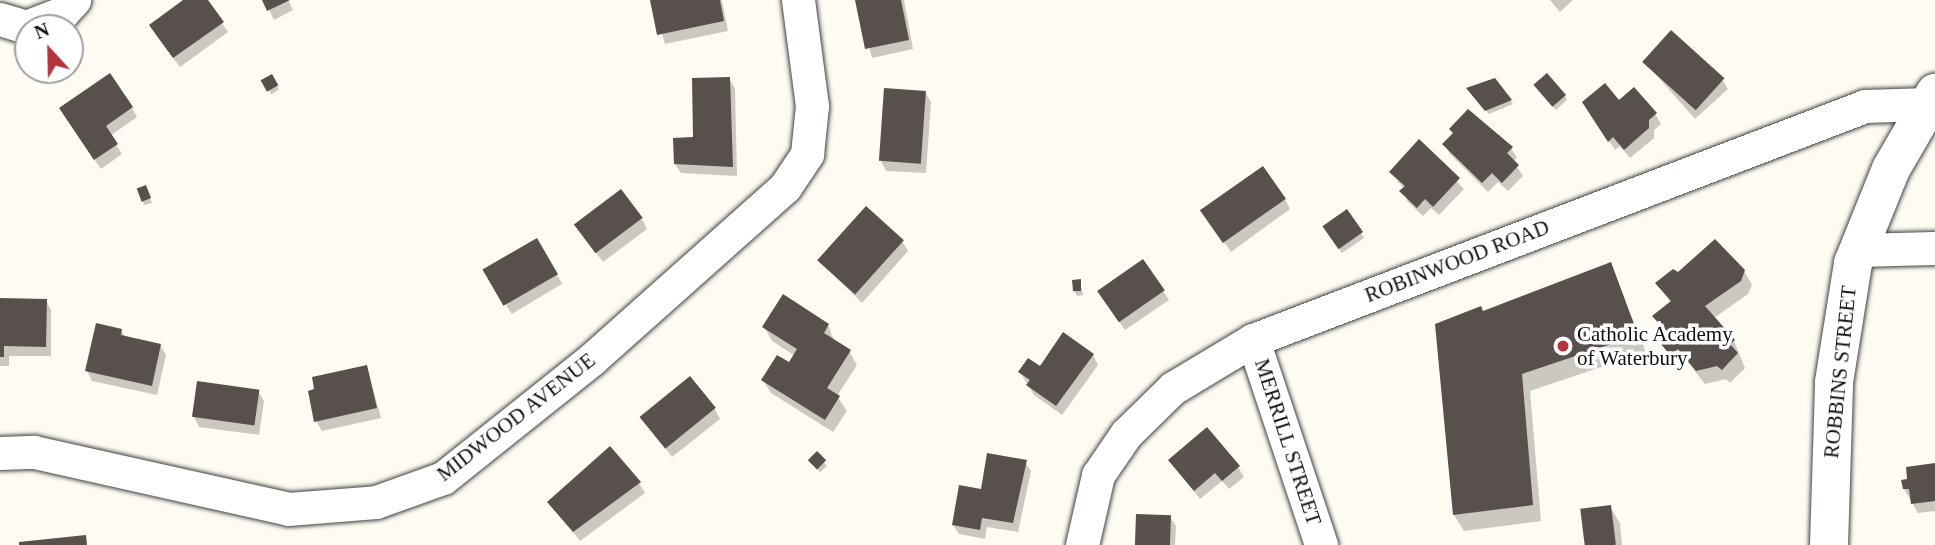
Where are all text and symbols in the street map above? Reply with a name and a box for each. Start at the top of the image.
north arrow [14,14,84,84]
text: N [31,19,52,43]
street label: ROBINWOOD ROAD [1361,214,1553,308]
street label: ROBBINS STREET [1818,285,1862,459]
place label: Catholic Academy of Waterbury [1577,321,1734,371]
marker: Catholic Academy of Waterbury [1555,338,1571,354]
street label: MIDWOOD AVENUE [431,347,601,487]
street label: MERRILL STREET [1249,355,1327,529]

